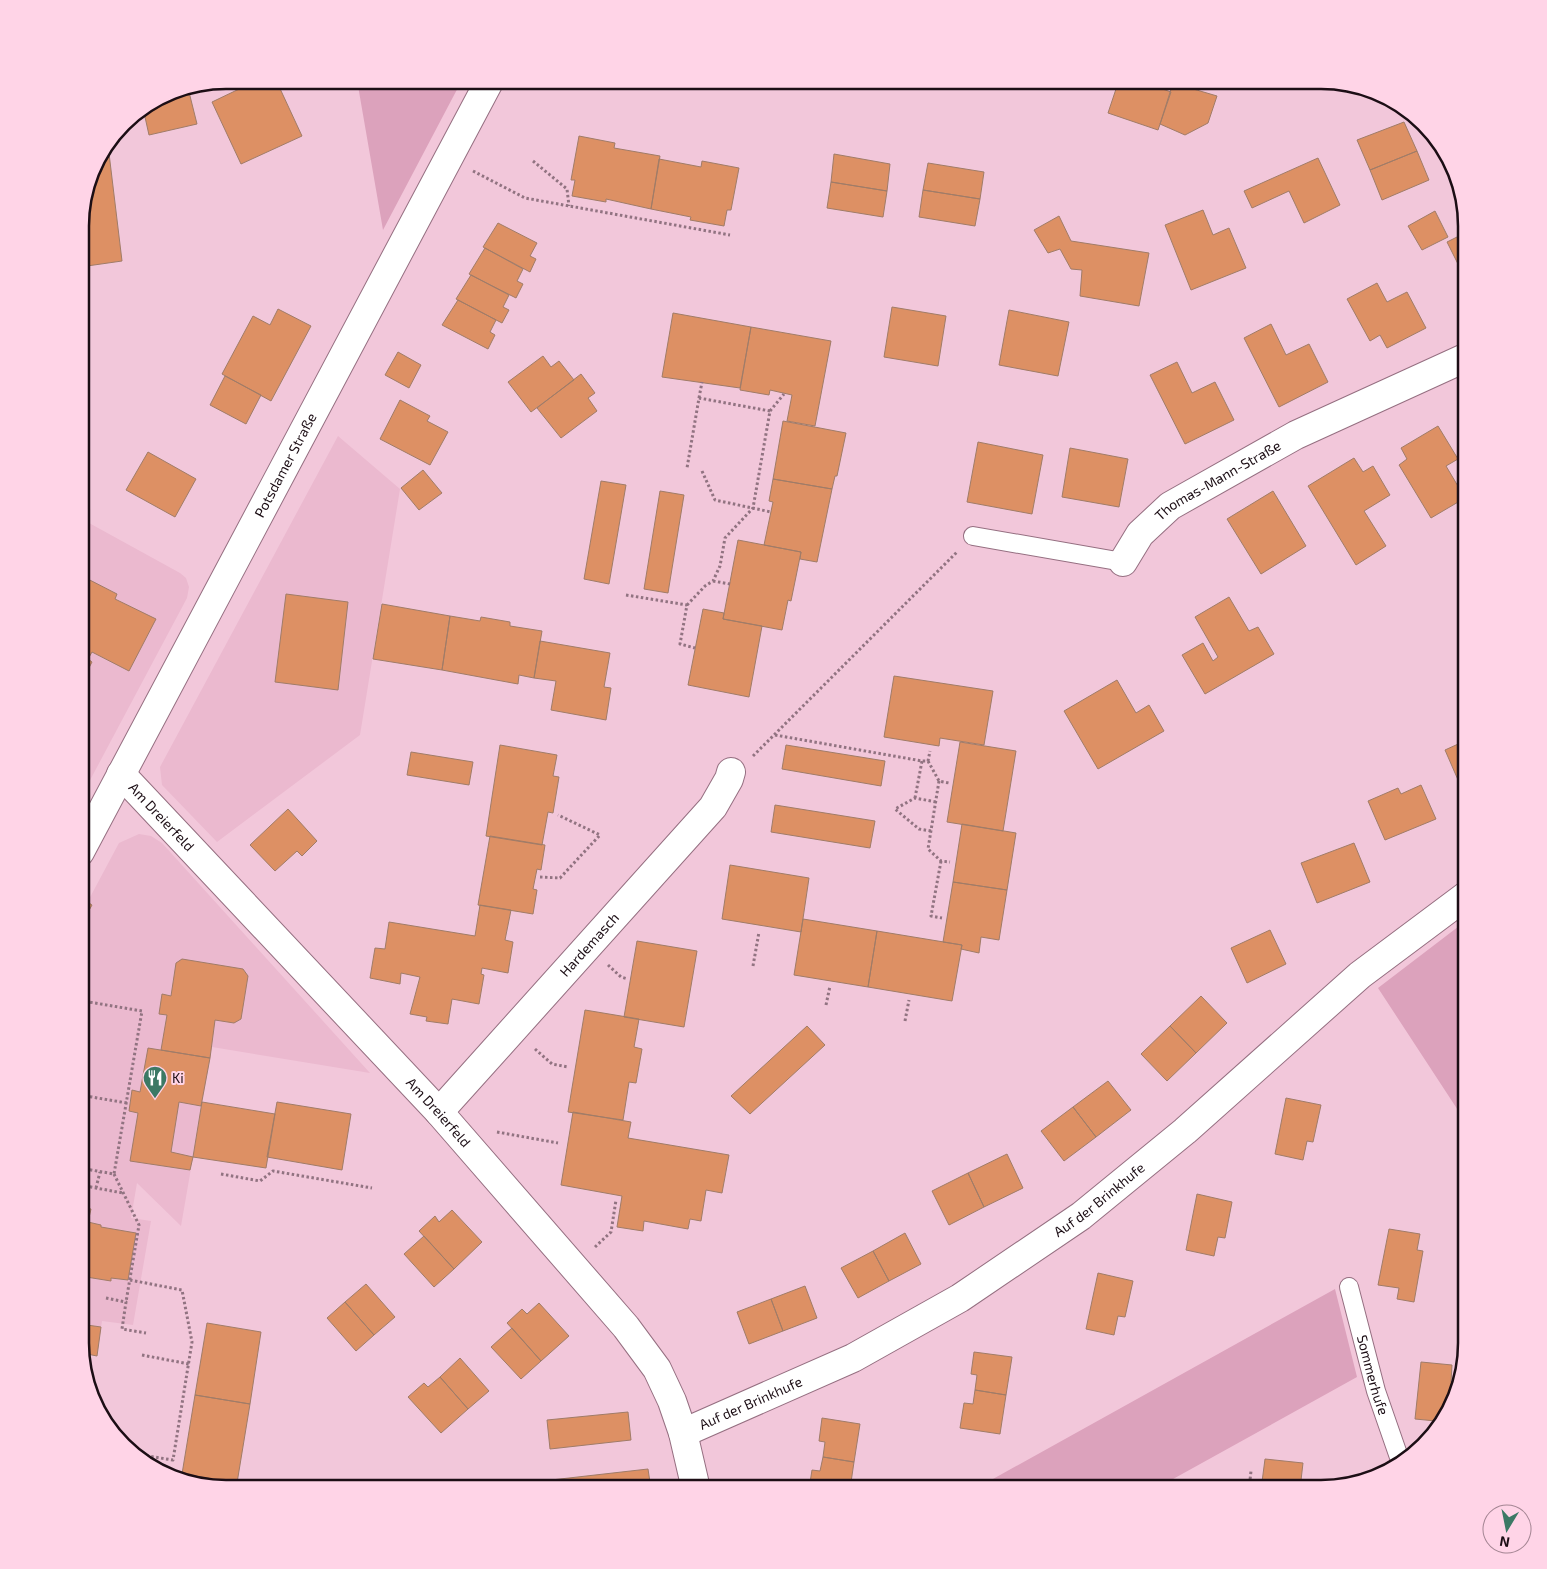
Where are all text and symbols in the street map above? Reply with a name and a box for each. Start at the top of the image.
street label: Potsdamer Straße [250,410,320,520]
street label: Thomas-Mann-Straße [1151,436,1284,524]
street label: Am Dreierfeld [125,779,198,854]
street label: Hardemasch [556,909,622,980]
restaurant icon: Ki [142,1065,168,1099]
place label: Ki [172,1069,184,1086]
street label: Am Dreierfeld [403,1074,475,1150]
street label: Auf der Brinkhufe [1050,1159,1148,1240]
street label: Sommerhufe [1354,1333,1393,1417]
street label: Auf der Brinkhufe [696,1373,805,1433]
north arrow [1482,1504,1532,1554]
text: N [1498,1533,1511,1552]

